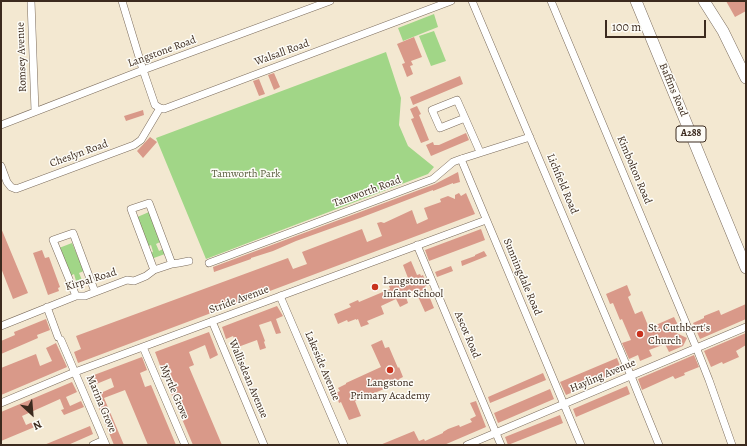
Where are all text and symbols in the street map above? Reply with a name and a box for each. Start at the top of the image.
scale bar [607,12,708,38]
text: 100 m [612,19,641,35]
street label: Romsey Avenue [14,22,30,92]
street label: Langstone Road [126,34,198,70]
street label: Walsall Road [253,37,311,69]
street label: Baffins Road [656,61,690,119]
road number: A288 [676,126,706,142]
street label: Kimbolton Road [614,134,654,206]
street label: Cheslyn Road [48,137,110,171]
street label: Lichfield Road [543,152,581,216]
park label: Tamworth Park [211,167,281,181]
street label: Tamworth Road [331,174,403,210]
street label: Sunningdale Road [500,237,544,317]
street label: Kirpal Road [64,266,118,294]
place label: Langstone Infant School [383,274,443,300]
marker: Langstone Infant School [370,282,380,292]
street label: Stride Avenue [207,283,271,317]
street label: Ascot Road [451,310,483,360]
place label: St. Cuthbert's Church [648,321,710,347]
street label: Lakeside Avenue [301,329,343,403]
marker: St. Cuthbert's Church [635,329,645,339]
street label: Wallisdean Avenue [225,338,271,420]
street label: Hayling Avenue [568,356,638,396]
street label: Myrtle Grove [157,363,191,421]
marker: Langstone Primary Academy [385,365,395,375]
street label: Marina Grove [83,373,119,435]
place label: Langstone Primary Academy [350,376,430,402]
north arrow [12,394,52,434]
text: N [31,417,44,434]

